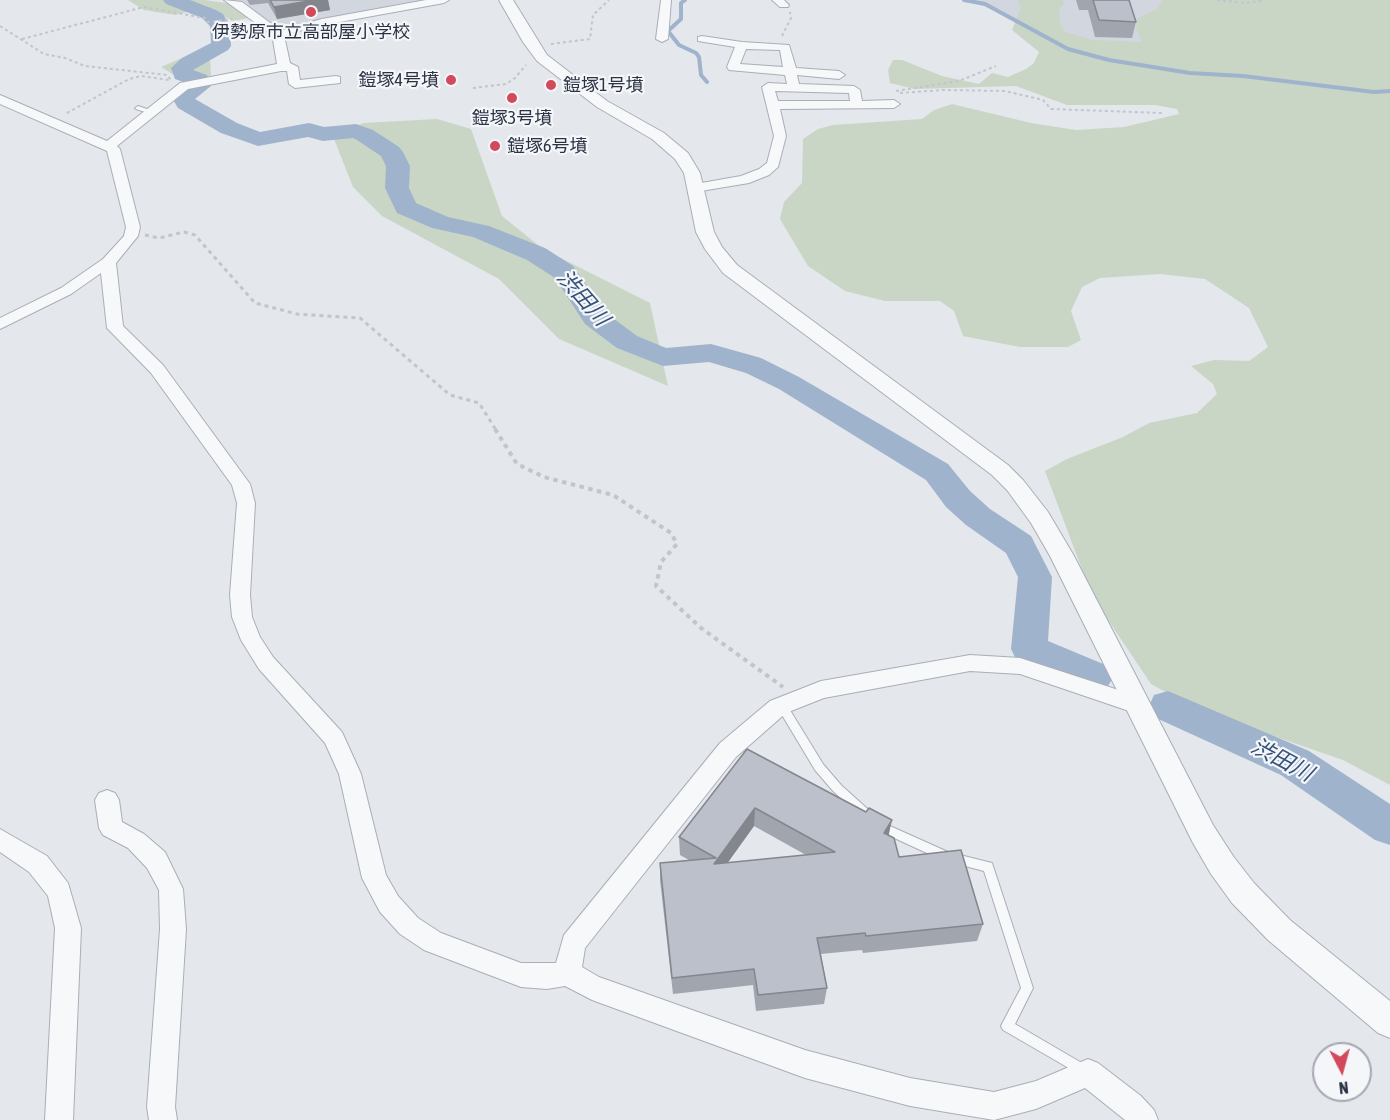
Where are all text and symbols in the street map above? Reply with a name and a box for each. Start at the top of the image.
marker: 伊勢原市立高部屋小学校 [304,5,318,19]
place label: 伊勢原市立高部屋小学校 [212,21,410,43]
place label: 鎧塚4号墳 [359,69,439,91]
marker: 鎧塚4号墳 [444,73,458,87]
place label: 鎧塚1号墳 [563,74,643,96]
marker: 鎧塚1号墳 [544,78,558,92]
marker: 鎧塚3号墳 [505,91,519,105]
place label: 鎧塚3号墳 [472,107,552,129]
place label: 鎧塚6号墳 [507,135,587,157]
marker: 鎧塚6号墳 [488,139,502,153]
water label: 渋田川 [551,264,615,332]
water label: 渋田川 [1247,733,1317,787]
north arrow [1312,1042,1372,1102]
text: N [1338,1078,1349,1097]

